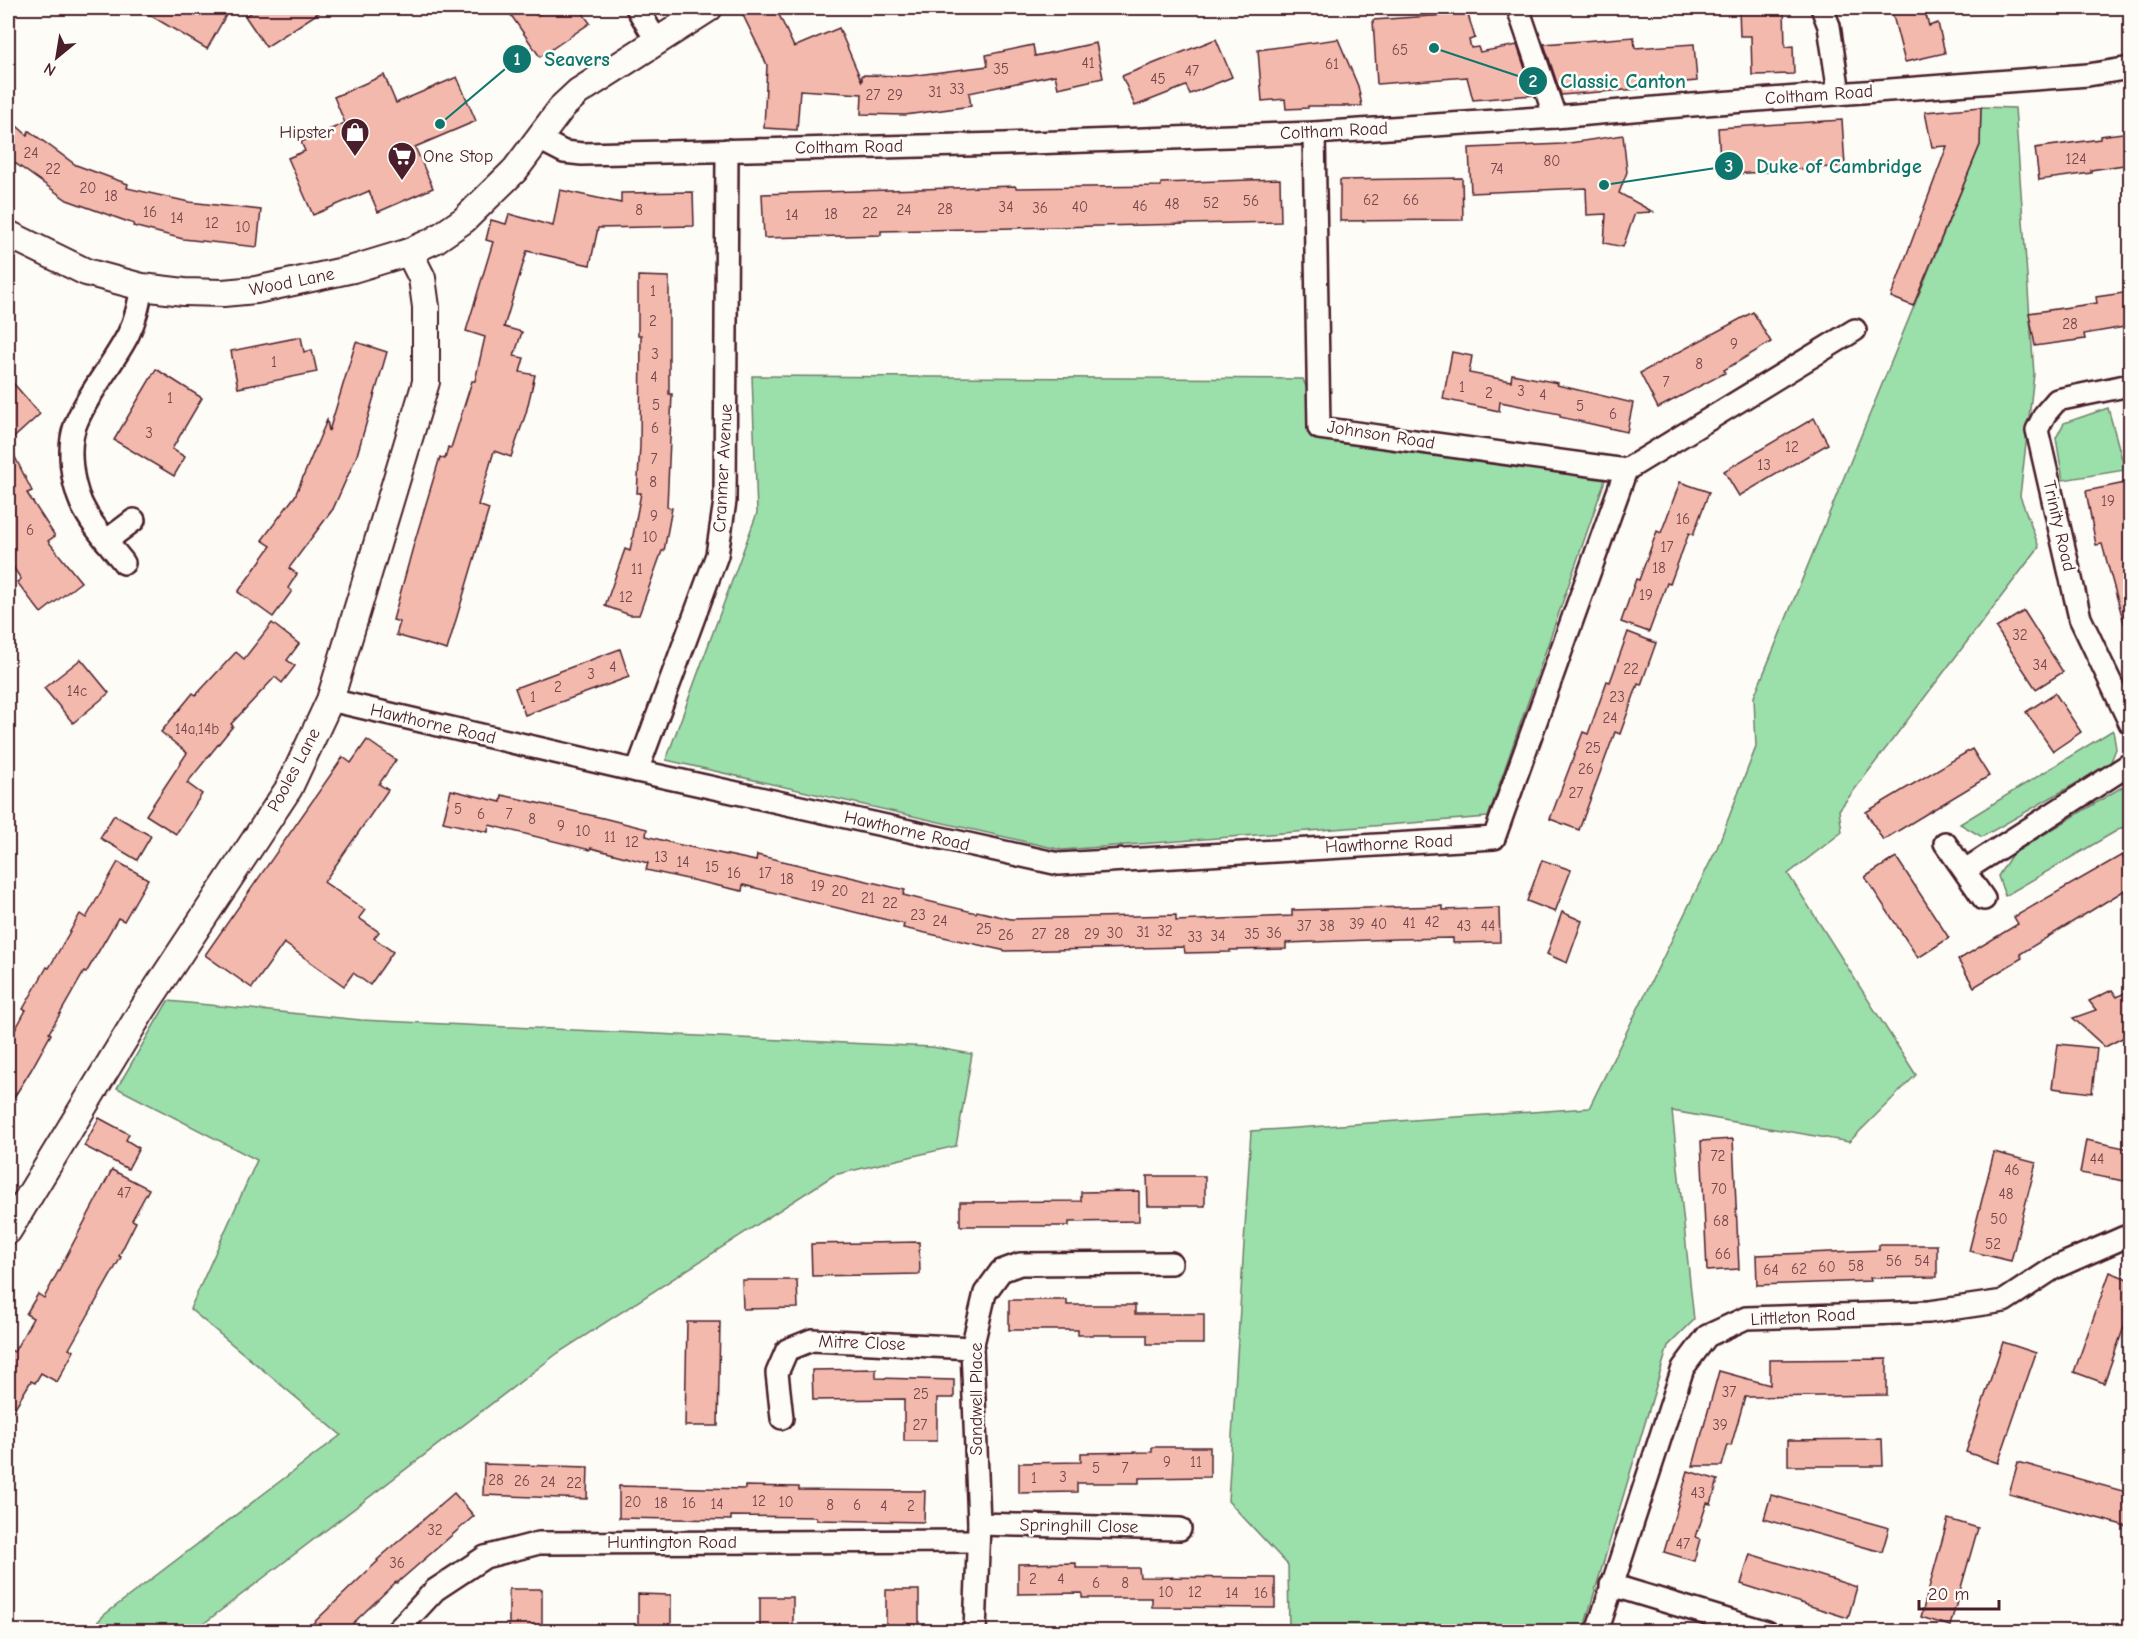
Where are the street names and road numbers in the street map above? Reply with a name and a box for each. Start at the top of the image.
street label: Coltham Road [1764,81,1874,109]
street label: Coltham Road [1279,118,1389,144]
street label: Coltham Road [795,136,903,158]
street label: Wood Lane [248,263,336,301]
street label: Cranmer Avenue [709,403,737,533]
street label: Johnson Road [1325,416,1437,454]
street label: Trinity Road [2038,478,2080,574]
street label: Hawthorne Road [368,699,498,749]
street label: Pooles Lane [263,725,325,815]
street label: Hawthorne Road [842,806,972,856]
street label: Hawthorne Road [1324,830,1454,858]
street label: Littleton Road [1750,1304,1856,1330]
street label: Mitre Close [818,1331,906,1355]
street label: Sandwell Place [966,1342,987,1456]
street label: Springhill Close [1019,1514,1139,1538]
street label: Huntington Road [607,1532,737,1553]

